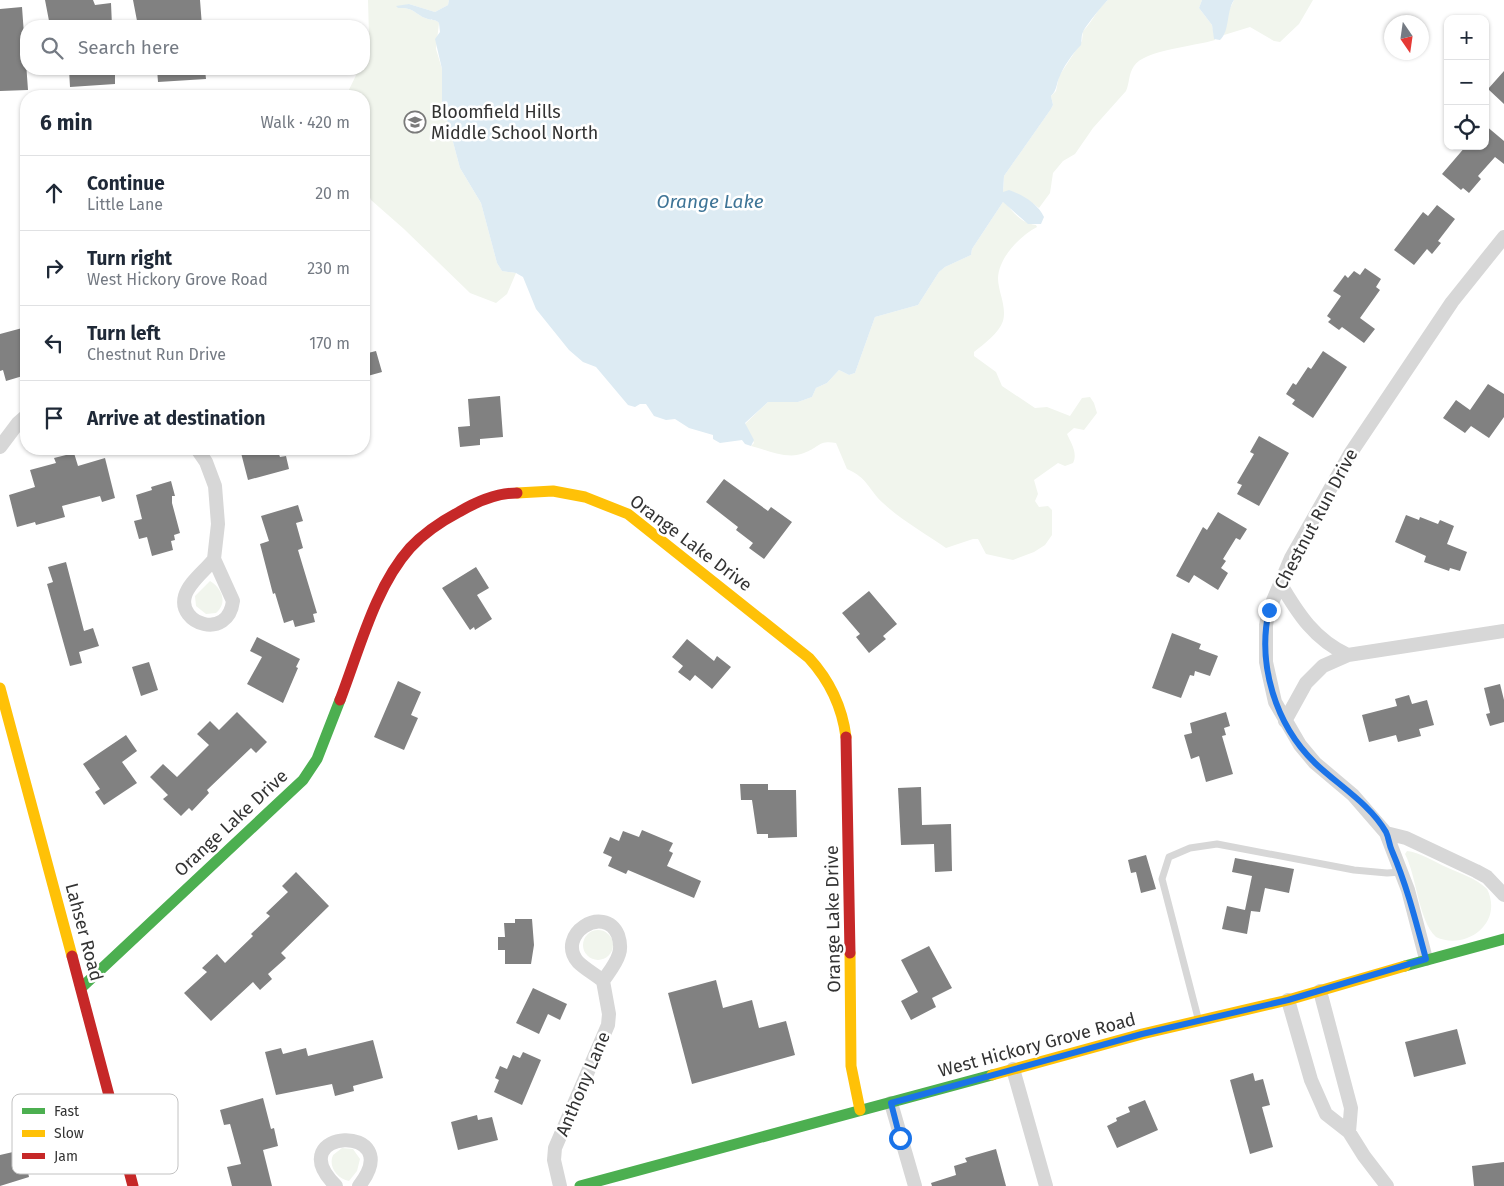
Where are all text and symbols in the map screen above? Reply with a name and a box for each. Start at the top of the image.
north arrow [1384,15,1429,60]
map controls [1444,15,1489,150]
button: + [1444,15,1489,60]
search box [20,20,370,75]
icon: search [38,34,66,62]
text: Search here [78,36,179,59]
button: − [1444,60,1489,105]
place label: Bloomfield Hills Middle School North [431,101,598,144]
button: locate [1444,105,1489,150]
text: 6 min [40,110,93,136]
school or university icon: Bloomfield Hills Middle School North [403,110,427,134]
text: Walk · 420 m [261,113,350,132]
text: Continue [87,172,165,195]
icon: ahead [40,179,68,207]
text: 20 m [315,184,350,203]
water label: Orange Lake [656,190,764,213]
text: Little Lane [87,195,163,214]
text: Turn right [87,247,172,270]
icon: right [40,254,68,282]
text: 230 m [307,259,350,278]
text: West Hickory Grove Road [87,270,268,289]
text: Turn left [87,322,161,345]
icon: left [40,329,68,357]
text: 170 m [309,334,350,353]
text: Chestnut Run Drive [87,345,226,364]
icon: arrive [40,404,68,432]
text: Arrive at destination [87,407,266,430]
street label: Chestnut Run Drive [1270,445,1362,593]
street label: Orange Lake Drive [626,490,756,596]
route end [1258,599,1281,622]
street label: Orange Lake Drive [170,765,292,881]
street label: Orange Lake Drive [821,845,845,993]
street label: Lahser Road [60,881,108,983]
street label: West Hickory Grove Road [936,1008,1138,1082]
street label: Anthony Lane [551,1028,615,1140]
legend [12,1094,178,1174]
text: Fast [54,1103,80,1120]
text: Slow [54,1125,84,1142]
route start [889,1127,912,1150]
text: Jam [54,1148,78,1165]

